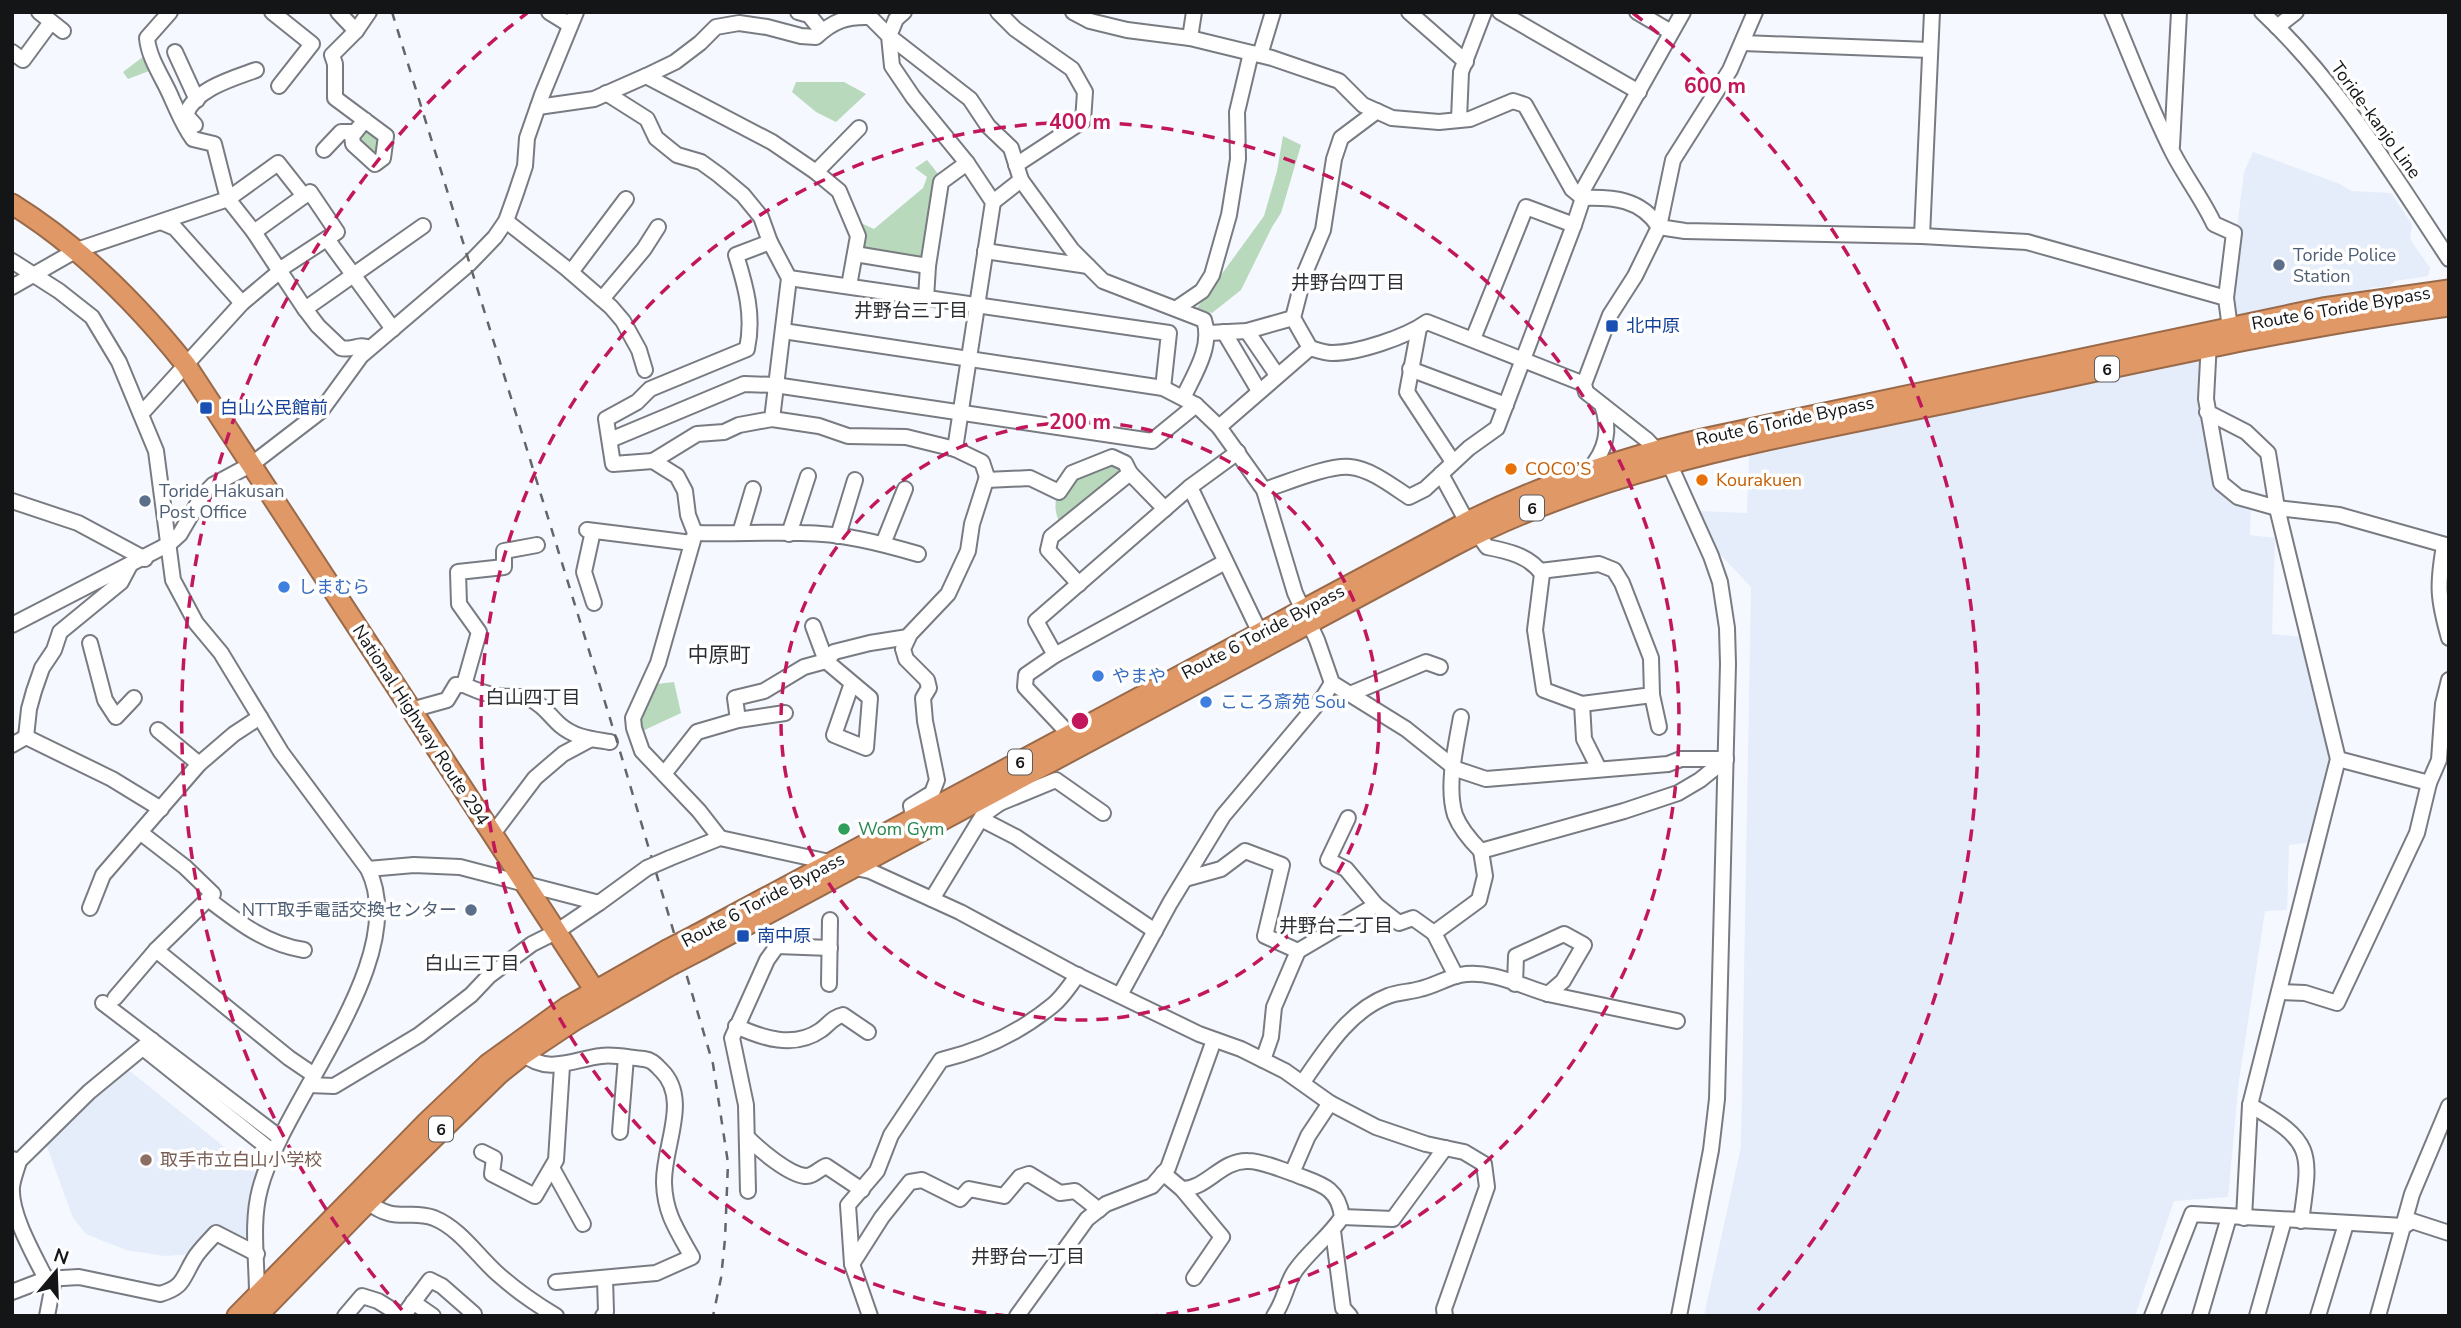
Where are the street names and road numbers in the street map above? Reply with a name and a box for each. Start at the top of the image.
street label: Toride-kanjo Line [2325,57,2427,183]
street label: Route 6 Toride Bypass [2250,280,2432,336]
road number: 6 [2095,356,2119,382]
street label: Route 6 Toride Bypass [1694,390,1876,452]
road number: 6 [1520,495,1544,520]
street label: Route 6 Toride Bypass [1177,579,1349,685]
street label: National Highway Route 294 [347,620,495,830]
road number: 6 [1008,750,1032,775]
street label: Route 6 Toride Bypass [677,847,849,953]
road number: 6 [429,1116,453,1142]

